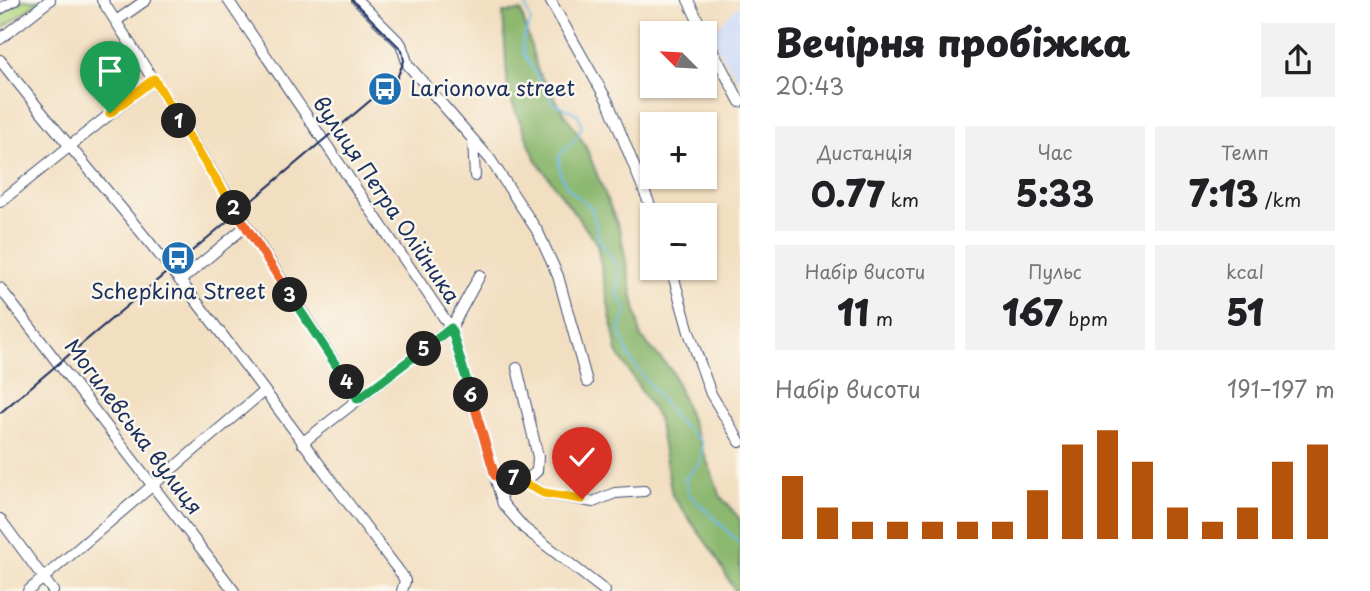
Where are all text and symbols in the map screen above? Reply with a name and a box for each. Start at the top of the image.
text: Вечірня пробіжка [775,13,1131,70]
north arrow [640,21,718,98]
map controls [640,21,717,280]
button: share [1261,23,1335,97]
pin [80,41,140,113]
icon: arrive [91,52,129,90]
text: 20:43 [775,68,844,103]
bus stop icon: Larionova street [366,70,404,108]
place label: Larionova street [410,71,575,103]
street label: вулиця Петра Олійника [306,89,470,310]
pin: 1 [162,104,196,138]
text: 1 [174,106,183,134]
button: + [640,112,717,189]
text: Дистанція [817,138,913,166]
text: Час [1038,138,1072,166]
text: Темп [1221,138,1269,166]
text: 0.77 [811,166,884,219]
text: 5:33 [1016,166,1094,219]
text: 7:13 [1189,166,1259,219]
text: km [884,185,919,213]
text: /km [1259,185,1301,213]
pin: 2 [216,190,252,226]
text: 2 [227,193,240,221]
button: − [640,203,717,280]
bus stop icon: Schepkina Street [159,239,197,277]
text: Набір висоти [805,257,925,285]
text: Пульс [1028,257,1082,285]
text: kcal [1226,257,1264,285]
place label: Schepkina Street [90,274,266,306]
pin: 3 [272,278,308,312]
text: 3 [283,280,296,308]
text: 11 [837,285,869,338]
text: 167 [1002,285,1062,338]
text: 51 [1226,285,1264,338]
text: m [869,304,893,332]
text: bpm [1062,304,1108,332]
street label: Могилевська вулиця [58,331,211,520]
pin: 5 [406,332,442,366]
text: 5 [417,334,430,362]
pin: 4 [330,364,364,400]
text: 4 [340,367,353,395]
text: Набір висоти [775,371,921,406]
text: 191–197 m [1227,371,1335,406]
pin: 6 [454,378,489,412]
text: 6 [464,380,477,408]
pin [552,427,612,499]
icon: check [563,438,601,476]
pin: 7 [496,461,532,496]
text: 7 [508,463,519,491]

